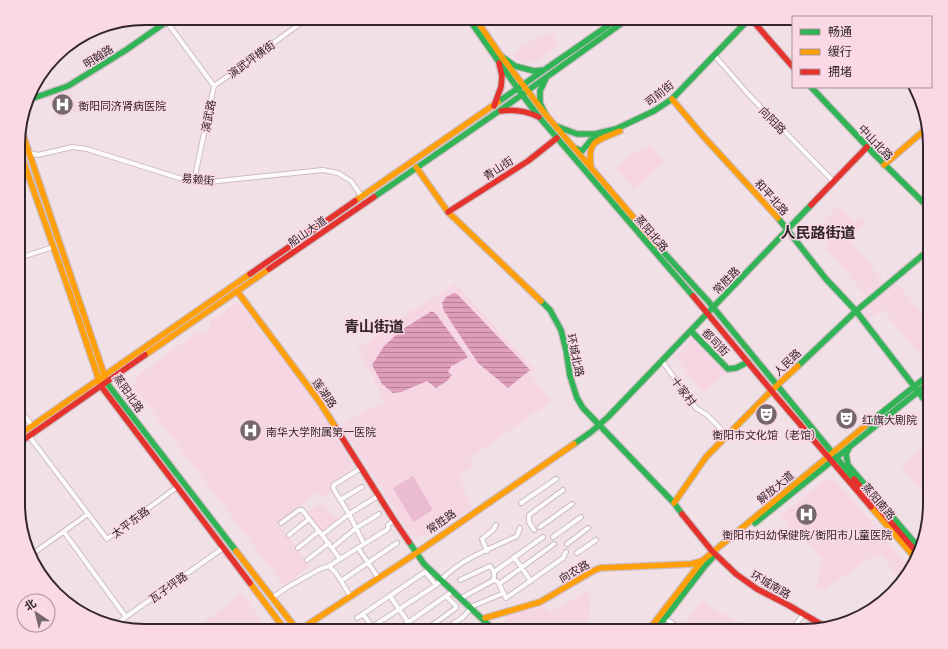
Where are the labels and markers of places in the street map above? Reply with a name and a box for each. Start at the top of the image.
hospital icon: 衡阳同济肾病医院 [50,92,76,118]
place label: 衡阳同济肾病医院 [78,99,166,112]
theatre icon: 衡阳市文化馆（老馆） [754,401,780,427]
theatre icon: 红旗大剧院 [833,406,859,432]
place label: 红旗大剧院 [862,413,917,426]
hospital icon: 南华大学附属第一医院 [237,418,263,444]
place label: 南华大学附属第一医院 [266,425,376,438]
place label: 衡阳市文化馆（老馆） [712,428,822,441]
hospital icon: 衡阳市妇幼保健院/衡阳市儿童医院 [794,501,820,527]
place label: 衡阳市妇幼保健院/衡阳市儿童医院 [722,528,892,541]

